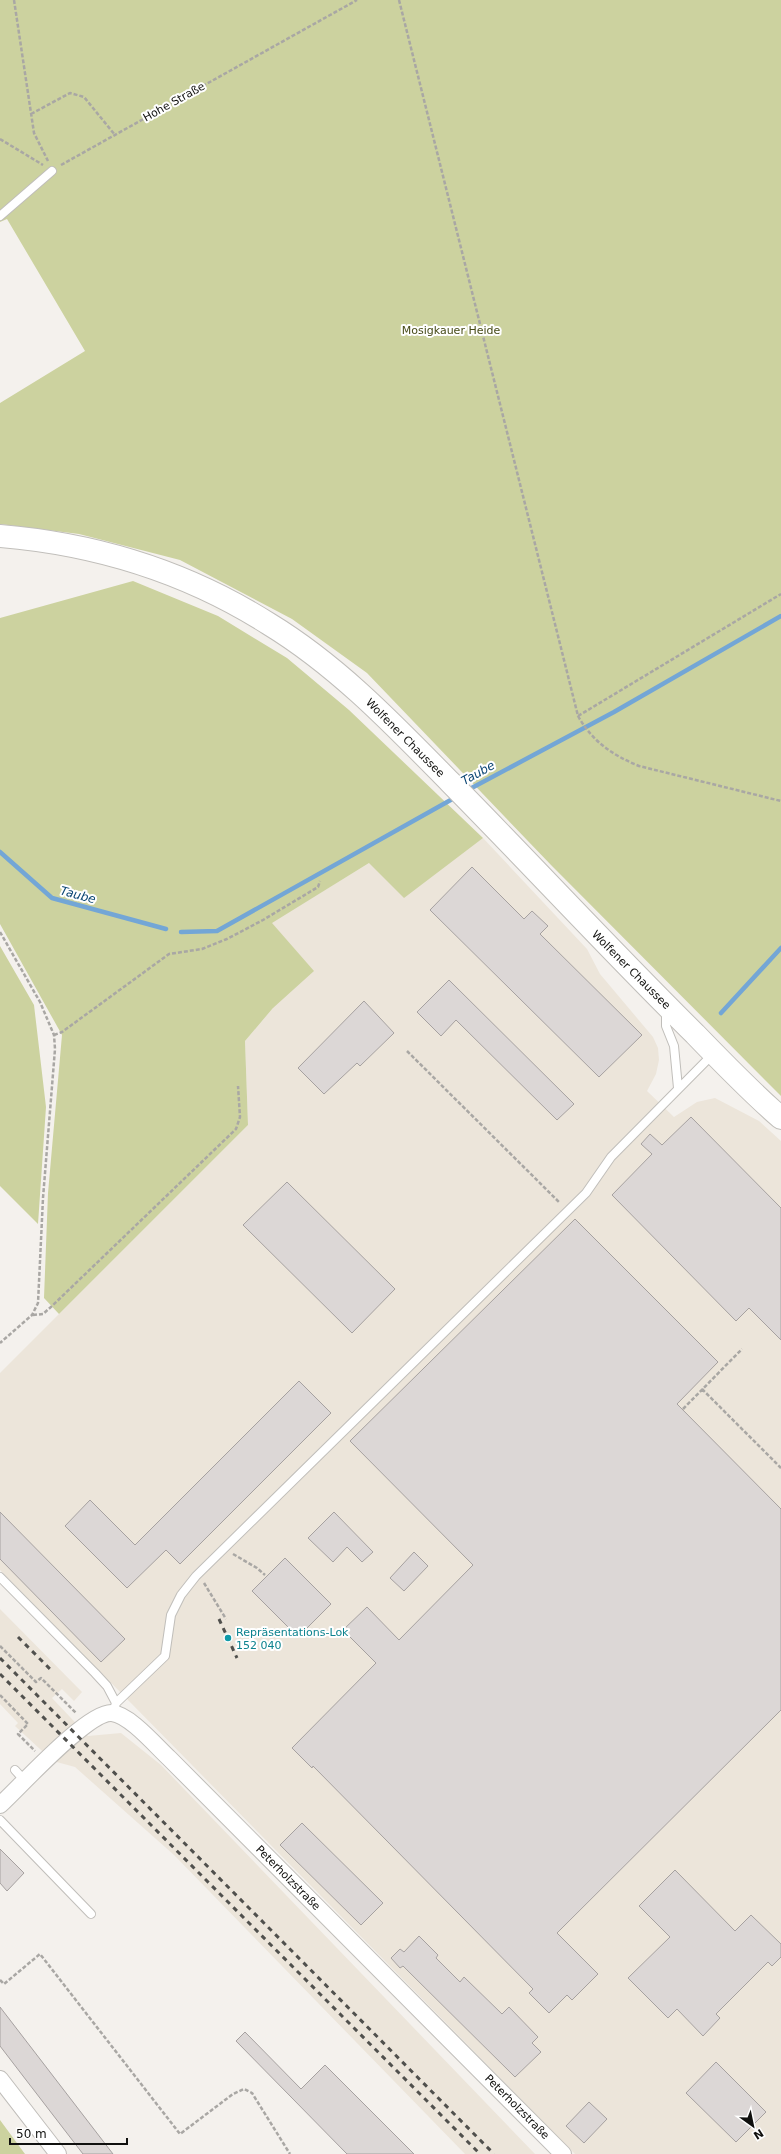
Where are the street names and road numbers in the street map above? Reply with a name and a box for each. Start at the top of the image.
street label: Hohe Straße [141,80,207,124]
street label: Wolfener Chaussee [363,696,447,780]
street label: Wolfener Chaussee [589,928,673,1012]
street label: Peterholzstraße [253,1843,323,1913]
street label: Peterholzstraße [482,2072,552,2142]

